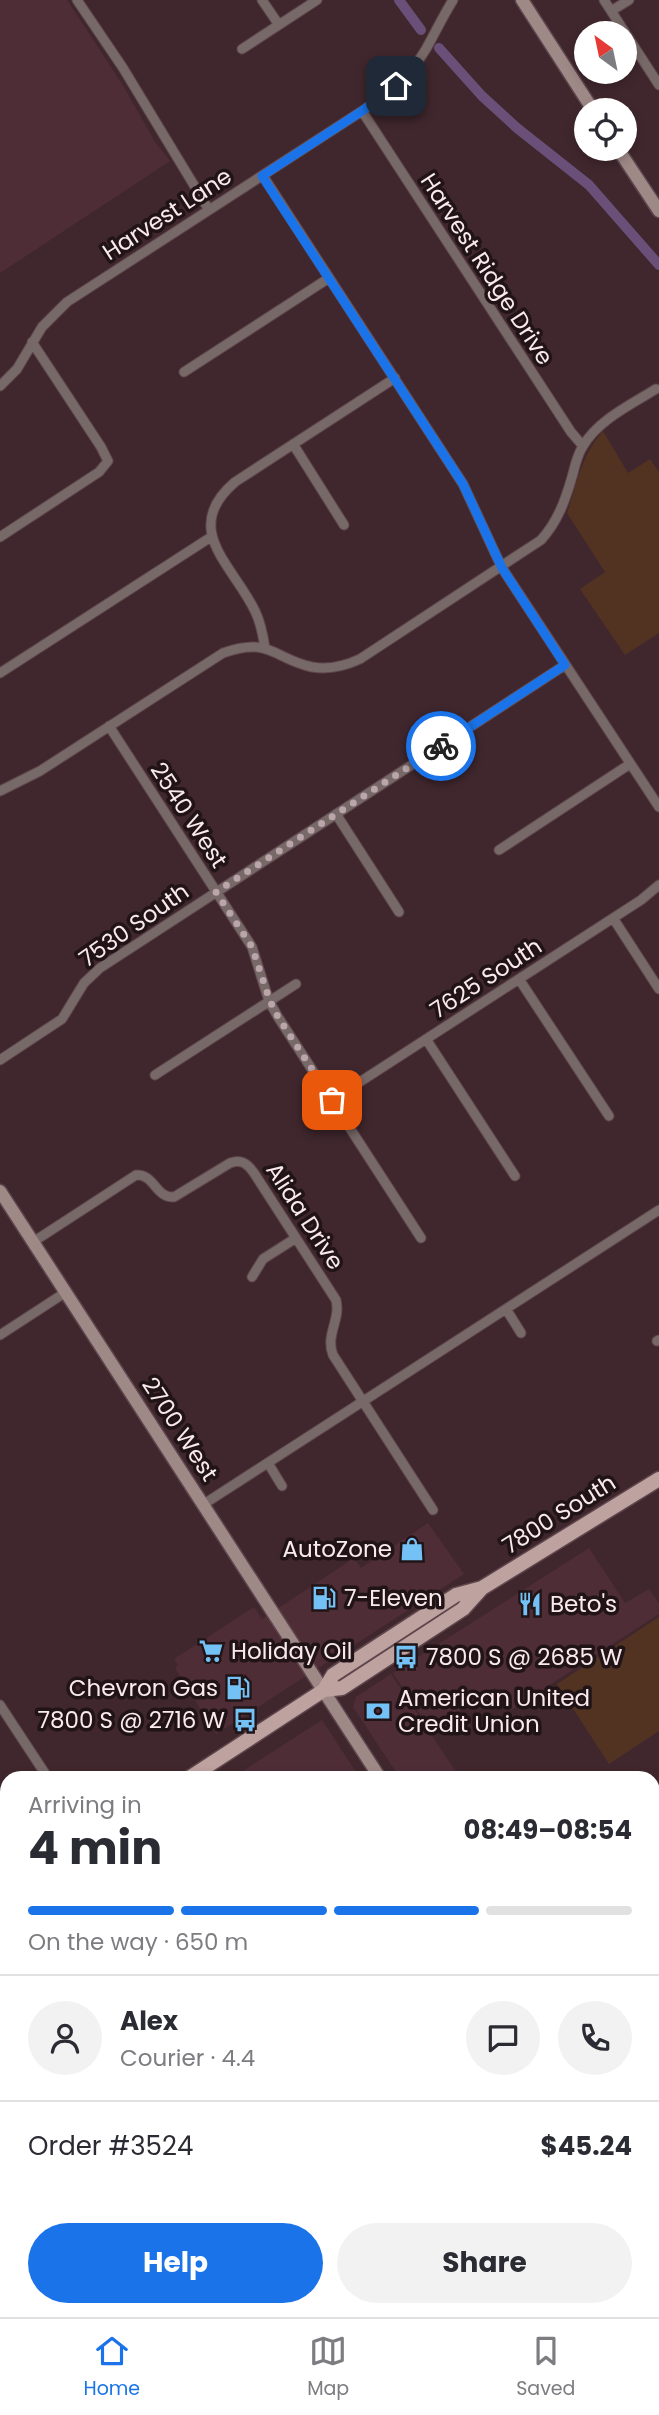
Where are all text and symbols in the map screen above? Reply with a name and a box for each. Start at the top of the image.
north arrow [574,21,637,84]
map controls [574,21,637,161]
pin [366,56,426,116]
icon: home [377,67,415,105]
button: locate [574,98,637,161]
street label: Harvest Lane [96,160,238,268]
street label: Harvest Ridge Drive [413,167,561,371]
courier [406,711,476,781]
icon: bike [422,727,460,765]
street label: 2540 West [143,756,235,874]
street label: 7530 South [73,875,195,975]
street label: 7625 South [424,930,548,1026]
pin [302,1070,362,1130]
icon: bag [313,1081,351,1119]
street label: Alida Drive [258,1156,352,1276]
street label: 2700 West [134,1371,226,1487]
street label: 7800 South [496,1466,622,1562]
place label: AutoZone [283,1533,392,1565]
shop icon: AutoZone [398,1535,426,1563]
place label: 7-Eleven [344,1582,443,1614]
fuel station icon: 7-Eleven [310,1584,338,1612]
place label: Beto's [550,1588,617,1620]
restaurant icon: Beto's [516,1590,544,1618]
place label: Holiday Oil [231,1635,353,1667]
supermarket icon: Holiday Oil [197,1637,225,1665]
place label: 7800 S @ 2685 W [426,1641,623,1673]
bus stop icon: 7800 S @ 2685 W [392,1643,420,1671]
place label: Chevron Gas [69,1672,218,1704]
fuel station icon: Chevron Gas [224,1674,252,1702]
place label: American United Credit Union [398,1682,590,1740]
bank icon: American United Credit Union [364,1697,392,1725]
place label: 7800 S @ 2716 W [37,1704,225,1736]
bus stop icon: 7800 S @ 2716 W [231,1706,259,1734]
text: Arriving in [28,1789,142,1821]
text: 08:49–08:54 [463,1812,632,1848]
text: 4 min [28,1816,162,1880]
text: On the way · 650 m [28,1926,248,1958]
button: person [28,2001,102,2075]
button: chat [466,2001,540,2075]
button: phone [558,2001,632,2075]
text: Alex [120,2003,178,2039]
text: Courier · 4.4 [120,2042,255,2074]
text: Order #3524 [28,2128,193,2164]
text: $45.24 [541,2128,632,2164]
button: Help [28,2223,323,2303]
button: Share [337,2223,632,2303]
tab: Home [83,2332,140,2403]
tab: Map [307,2332,349,2403]
tab: Saved [516,2332,575,2403]

